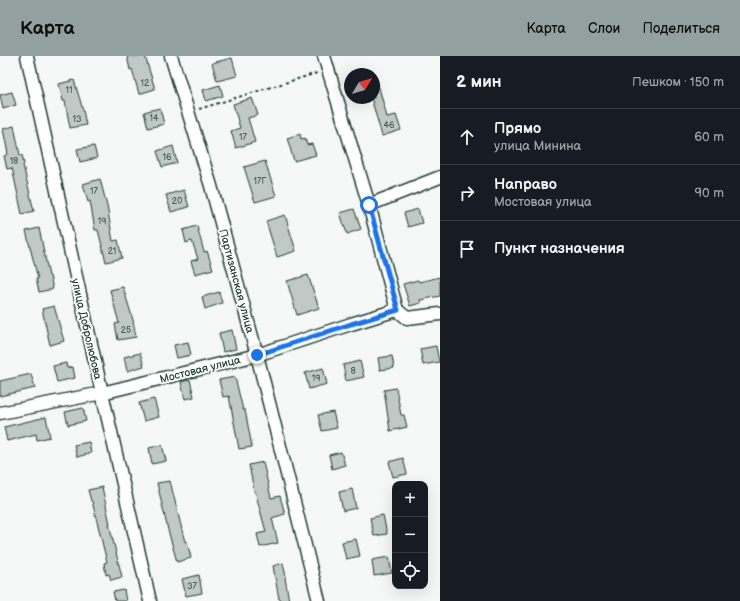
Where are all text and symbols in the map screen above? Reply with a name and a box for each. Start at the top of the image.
text: Карта [20,17,74,40]
text: Карта [526,20,566,37]
text: Слои [588,20,620,37]
text: Поделиться [642,20,720,37]
north arrow [344,68,380,104]
text: 2 мин [456,72,502,92]
text: Пешком · 150 m [632,74,724,90]
house number: 12 [141,78,150,89]
house number: 11 [66,85,72,96]
house number: 14 [150,113,159,124]
house number: 13 [72,114,82,125]
text: Прямо [494,119,541,138]
house number: 46 [384,120,395,131]
icon: ahead [456,126,478,148]
text: 60 m [694,129,724,145]
house number: 17 [239,132,248,143]
text: улица Минина [494,138,581,154]
house number: 16 [163,152,172,163]
house number: 18 [10,156,18,167]
text: Направо [494,175,557,194]
house number: 17Г [254,176,266,187]
icon: right [456,182,478,204]
text: 90 m [695,185,724,201]
house number: 17 [90,186,99,197]
text: Мостовая улица [494,194,592,210]
house number: 20 [172,196,182,207]
route start [360,196,378,214]
house number: 19 [98,216,106,227]
street label: Партизанская улица [216,228,257,335]
icon: arrive [456,238,478,260]
text: Пункт назначения [494,239,625,258]
house number: 21 [108,246,116,257]
street label: улица Добролюбова [69,277,105,381]
house number: 25 [121,325,131,336]
route end [248,346,266,364]
street label: Мостовая улица [158,353,242,386]
house number: 8 [350,366,356,377]
house number: 19 [312,373,320,384]
map controls [392,481,428,589]
button: + [392,481,428,517]
button: − [392,517,428,553]
button: locate [392,553,428,589]
house number: 37 [187,581,198,592]

